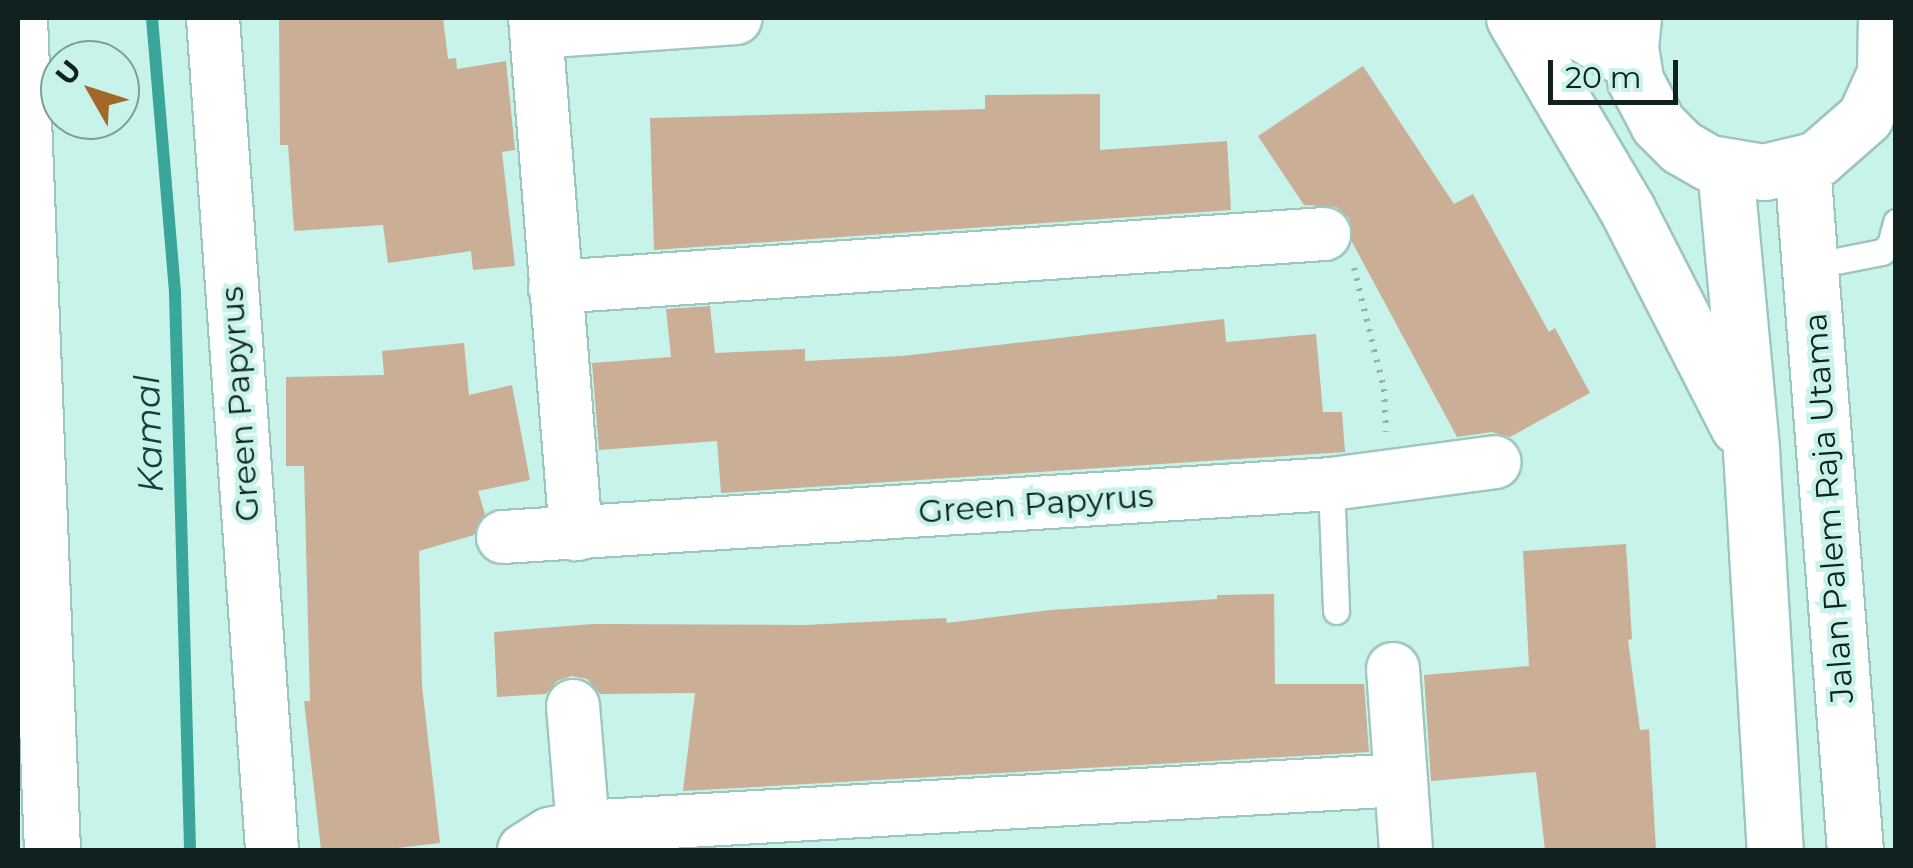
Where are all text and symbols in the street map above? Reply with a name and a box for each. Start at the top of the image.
north arrow [40,40,140,140]
scale bar [1553,40,1683,102]
text: U [48,53,88,92]
text: 20 m [1565,59,1642,96]
street label: Green Papyrus [213,285,267,523]
street label: Jalan Palem Raja Utama [1796,311,1862,705]
water label: Kamal [126,374,172,494]
street label: Green Papyrus [917,477,1155,531]

